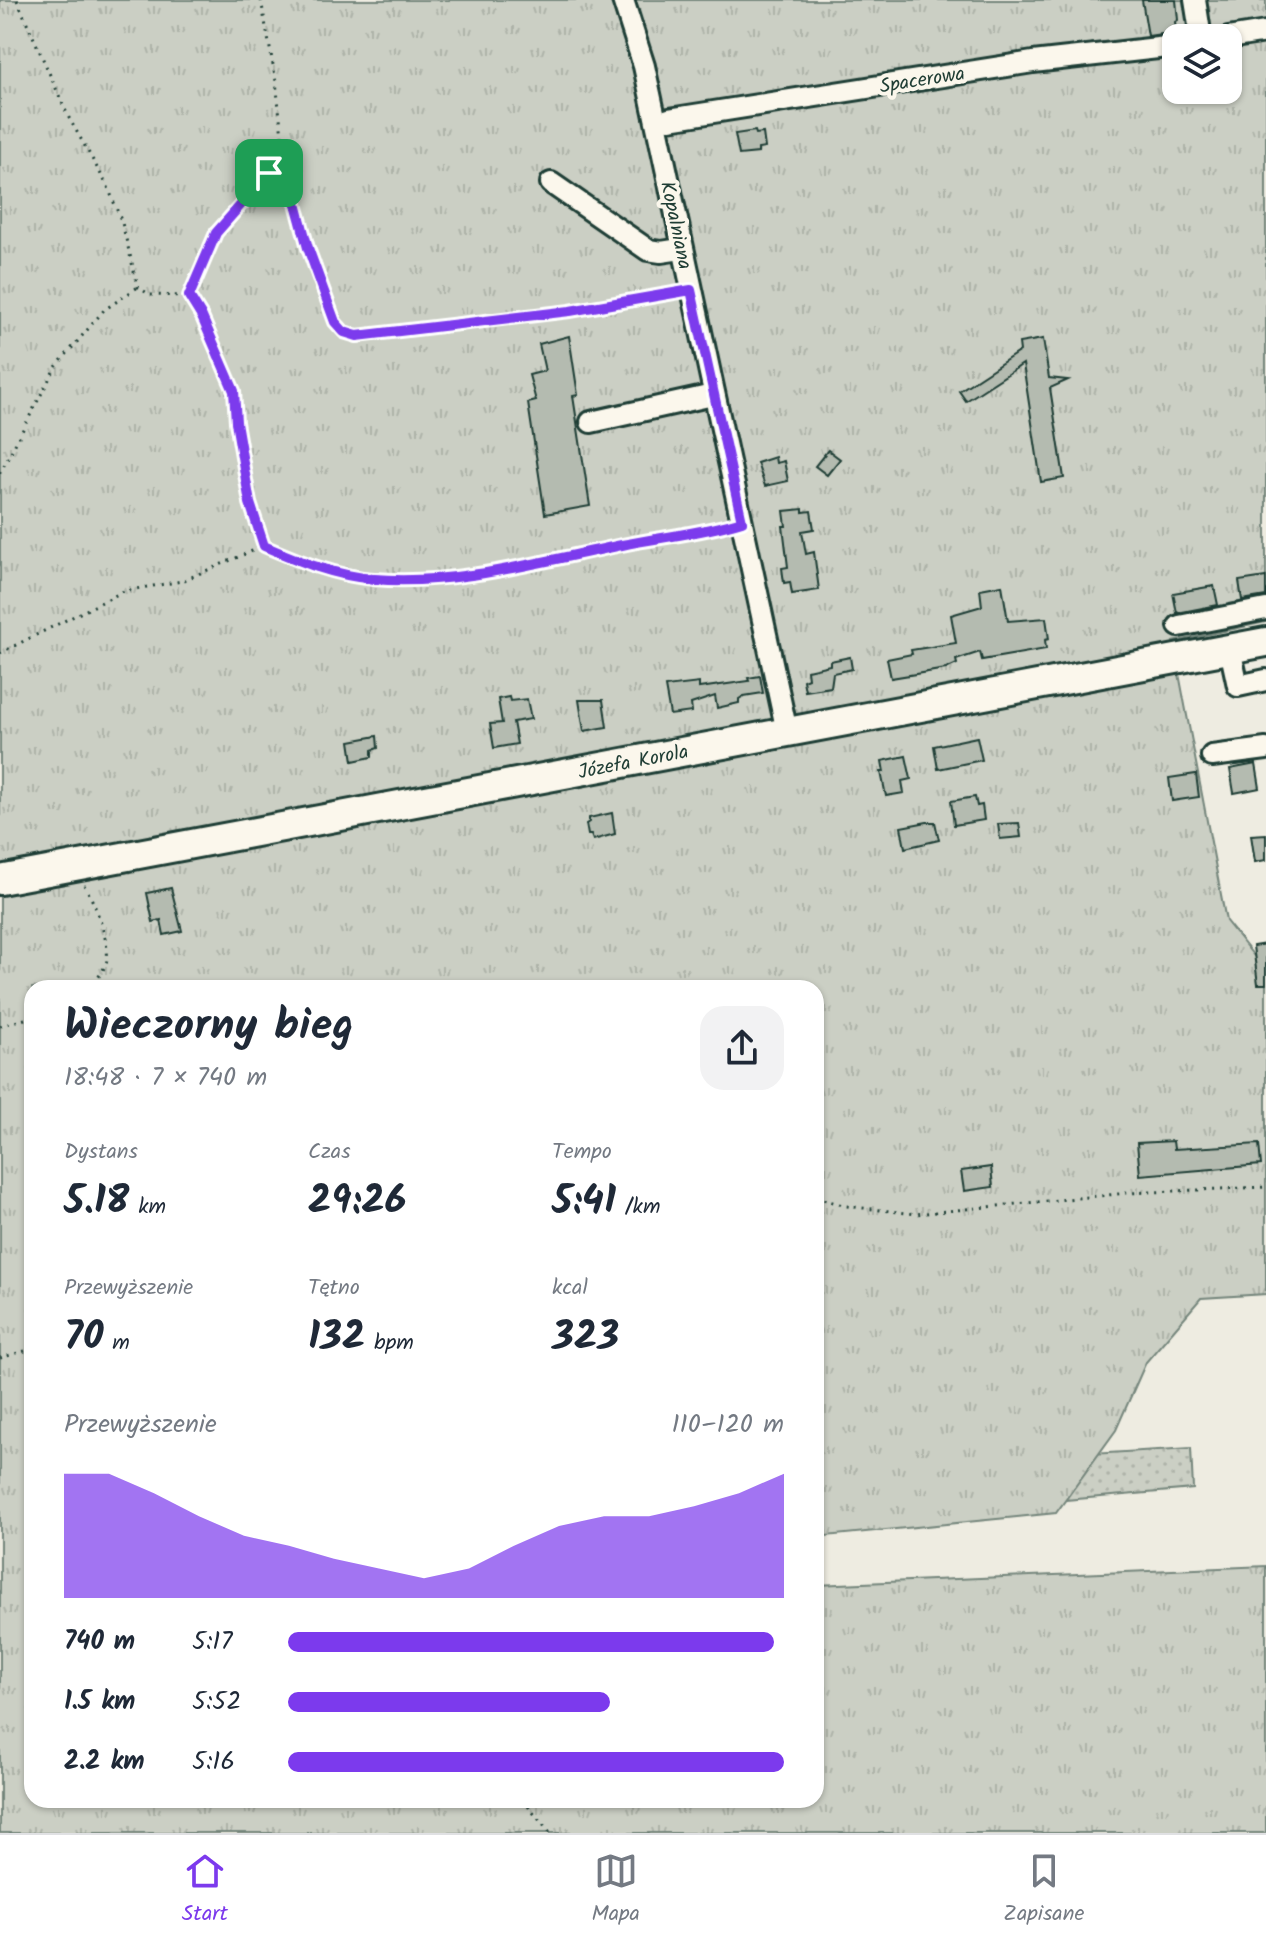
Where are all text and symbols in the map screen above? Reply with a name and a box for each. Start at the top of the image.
map controls [1162,24,1242,104]
button: layers [1162,24,1242,104]
street label: Spacerowa [877,58,967,104]
pin [235,139,303,207]
icon: arrive [247,151,291,195]
street label: Kopalniana [650,178,700,273]
street label: Józefa Korola [575,737,691,789]
text: Wieczorny bieg [64,992,353,1062]
button: share [700,1006,784,1090]
text: 18:48 · 7 × 740 m [64,1057,267,1099]
text: Dystans [64,1135,138,1170]
text: Czas [308,1135,351,1170]
text: Tempo [552,1135,612,1170]
text: 5.18 [64,1170,129,1234]
text: 29:26 [308,1170,406,1234]
text: 5:41 [552,1170,616,1234]
text: km [129,1190,166,1225]
text: /km [616,1190,660,1225]
text: Przewyższenie [64,1271,193,1306]
text: Tętno [308,1271,360,1306]
text: kcal [552,1271,588,1306]
text: 70 [64,1306,103,1370]
text: 132 [308,1306,365,1370]
text: 323 [552,1306,619,1370]
text: m [103,1326,130,1361]
text: bpm [365,1326,414,1361]
text: Przewyższenie [64,1404,217,1446]
text: 110–120 m [671,1404,784,1446]
text: 740 m [64,1621,135,1663]
text: 5:17 [192,1621,233,1663]
text: 1.5 km [64,1681,135,1723]
text: 5:52 [192,1681,241,1723]
text: 2.2 km [64,1741,145,1783]
text: 5:16 [192,1741,235,1783]
tab: Start [182,1849,228,1932]
tab: Mapa [591,1849,640,1932]
tab: Zapisane [1003,1849,1084,1932]

